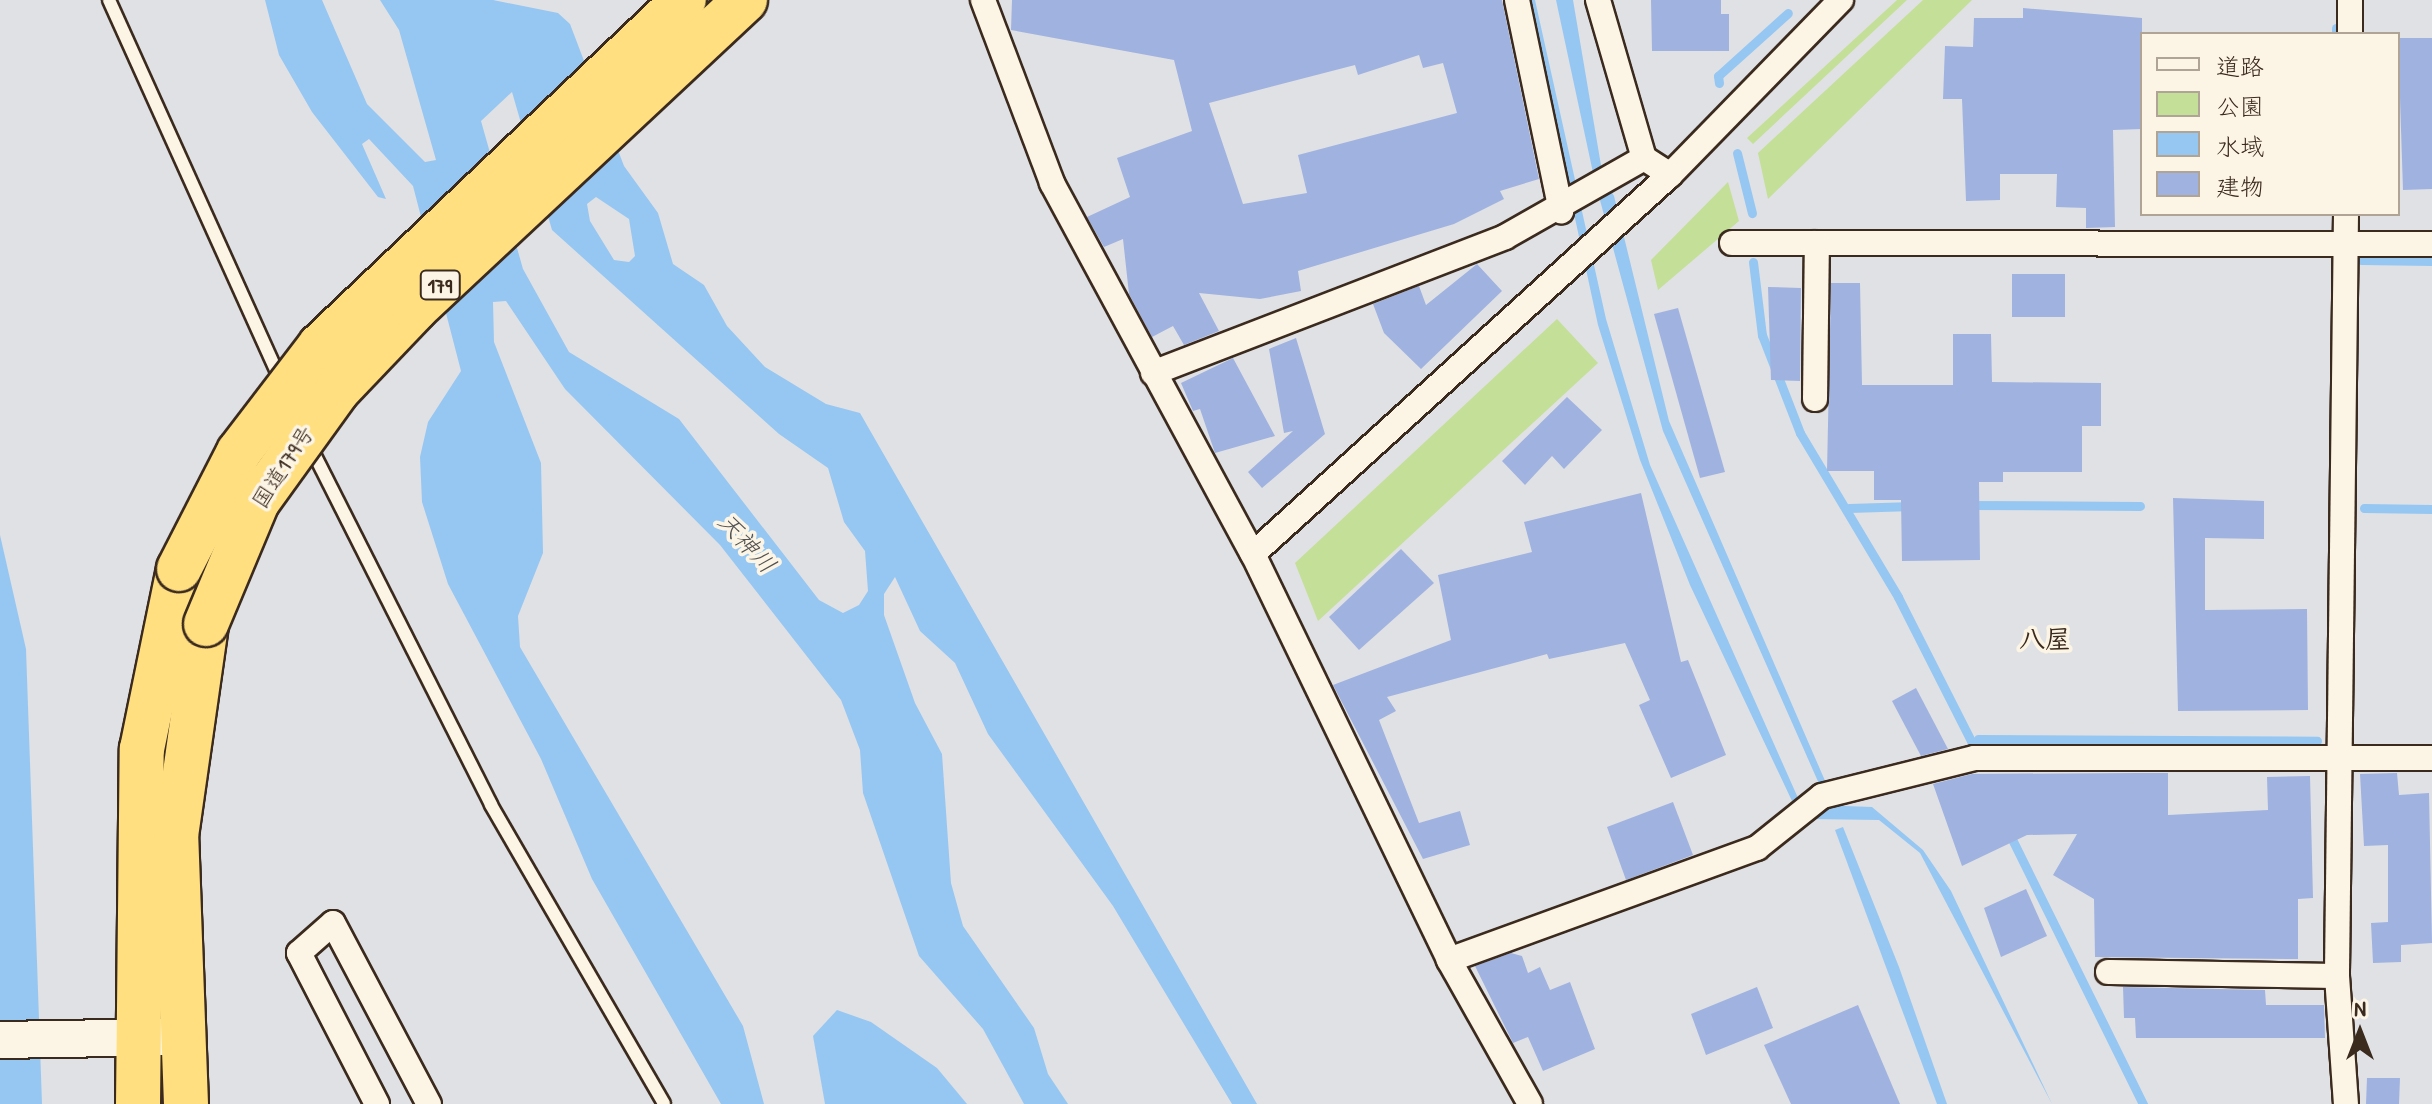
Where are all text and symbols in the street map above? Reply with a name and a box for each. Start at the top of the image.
legend [2140,32,2400,216]
text: 道路 [2216,50,2264,82]
text: 公園 [2216,90,2264,122]
text: 水域 [2216,130,2264,162]
text: 建物 [2216,170,2264,202]
road number: 179 [418,269,462,301]
street label: 国道179号 [247,421,319,513]
water label: 天神川 [712,507,782,579]
district label: 八屋 [2019,623,2071,655]
north arrow [2320,992,2400,1072]
text: N [2354,993,2366,1023]

